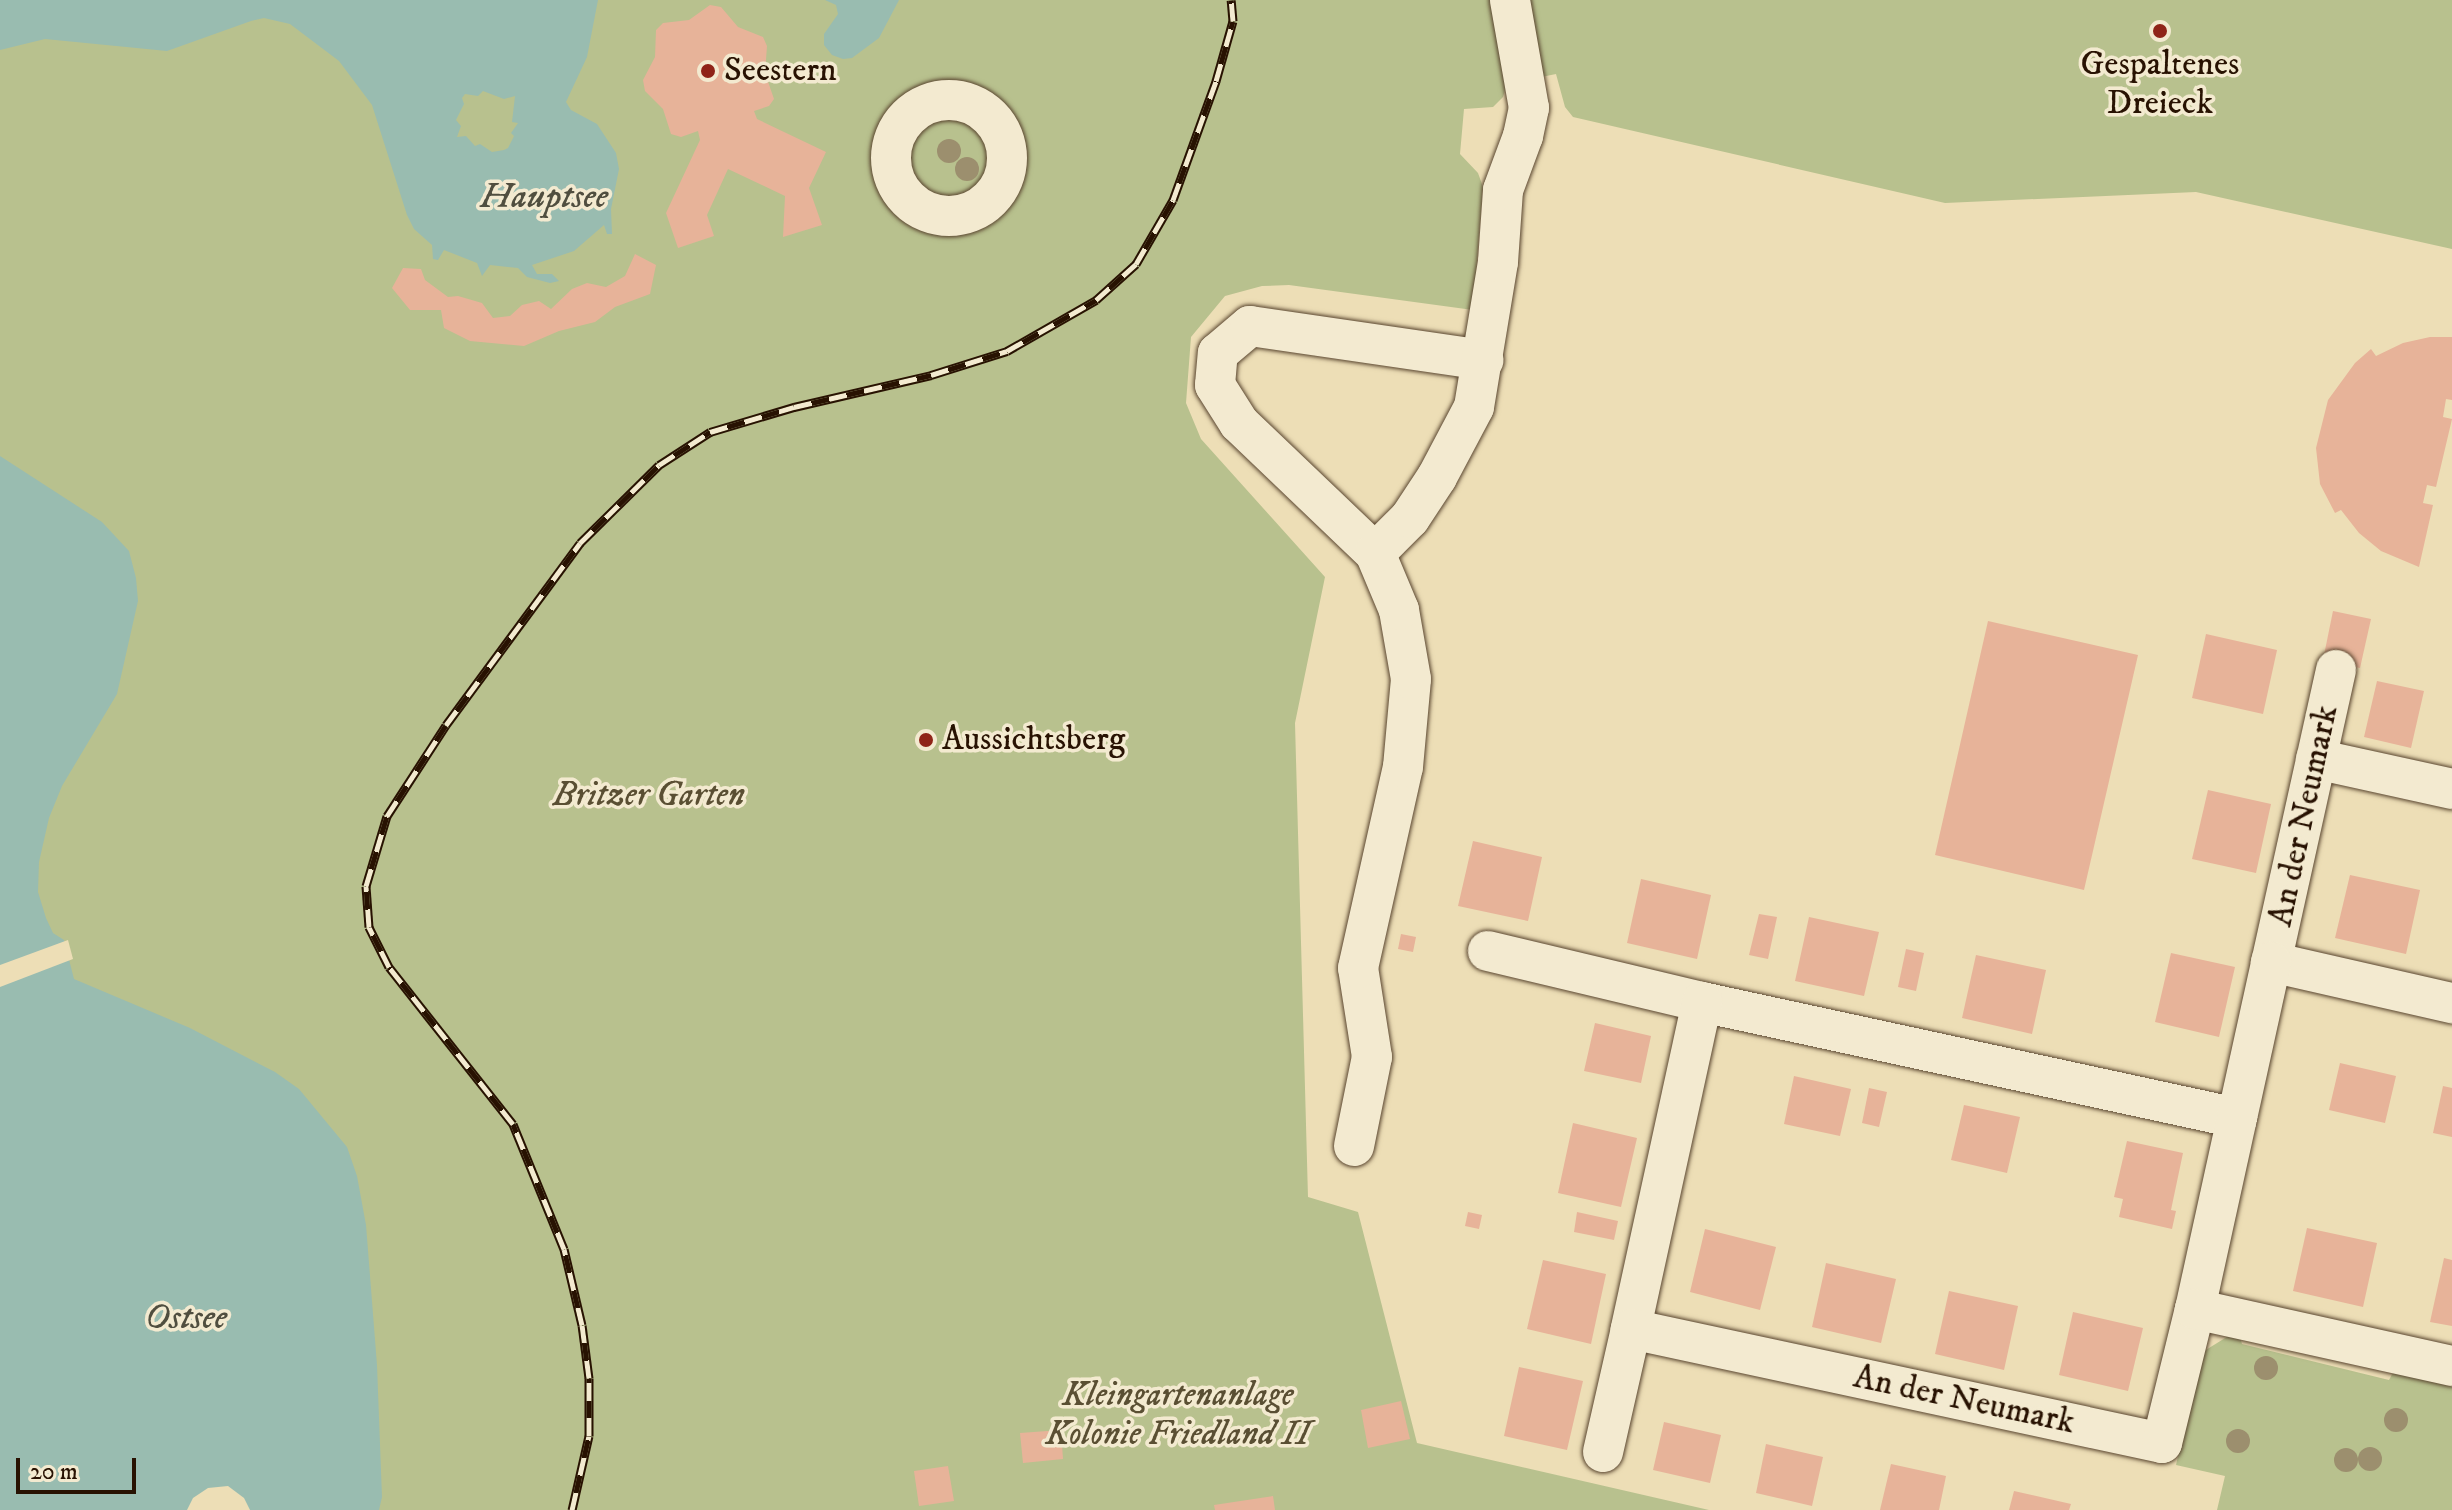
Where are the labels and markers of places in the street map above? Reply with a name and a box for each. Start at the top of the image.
marker: Gespaltenes Dreieck [2151,22,2169,40]
place label: Gespaltenes Dreieck [2081,44,2239,124]
place label: Seestern [724,51,837,91]
marker: Seestern [699,62,717,80]
place label: Aussichtsberg [942,720,1125,760]
marker: Aussichtsberg [917,731,935,749]

